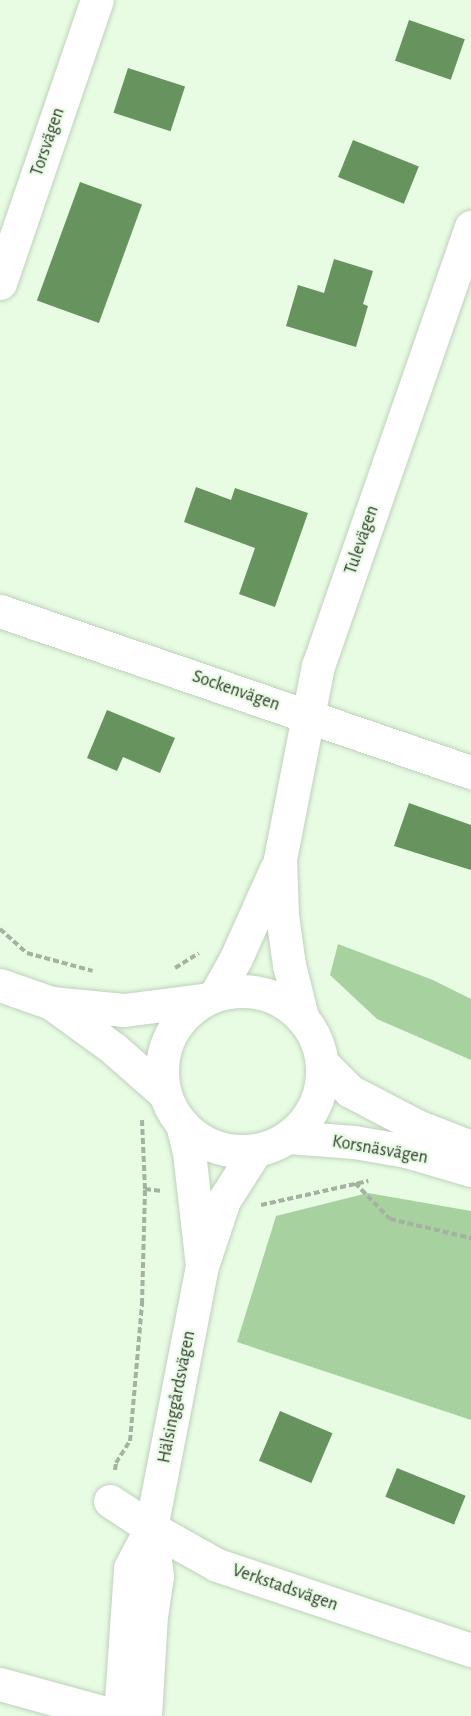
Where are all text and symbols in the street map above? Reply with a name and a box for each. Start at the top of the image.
street label: Torsvägen [26,105,70,179]
street label: Tulevägen [340,503,384,577]
street label: Sockenvägen [189,666,283,716]
street label: Korsnäsvägen [330,1131,430,1169]
street label: Hälsinggårdsvägen [154,1329,200,1465]
street label: Verkstadsvägen [229,1560,341,1616]

